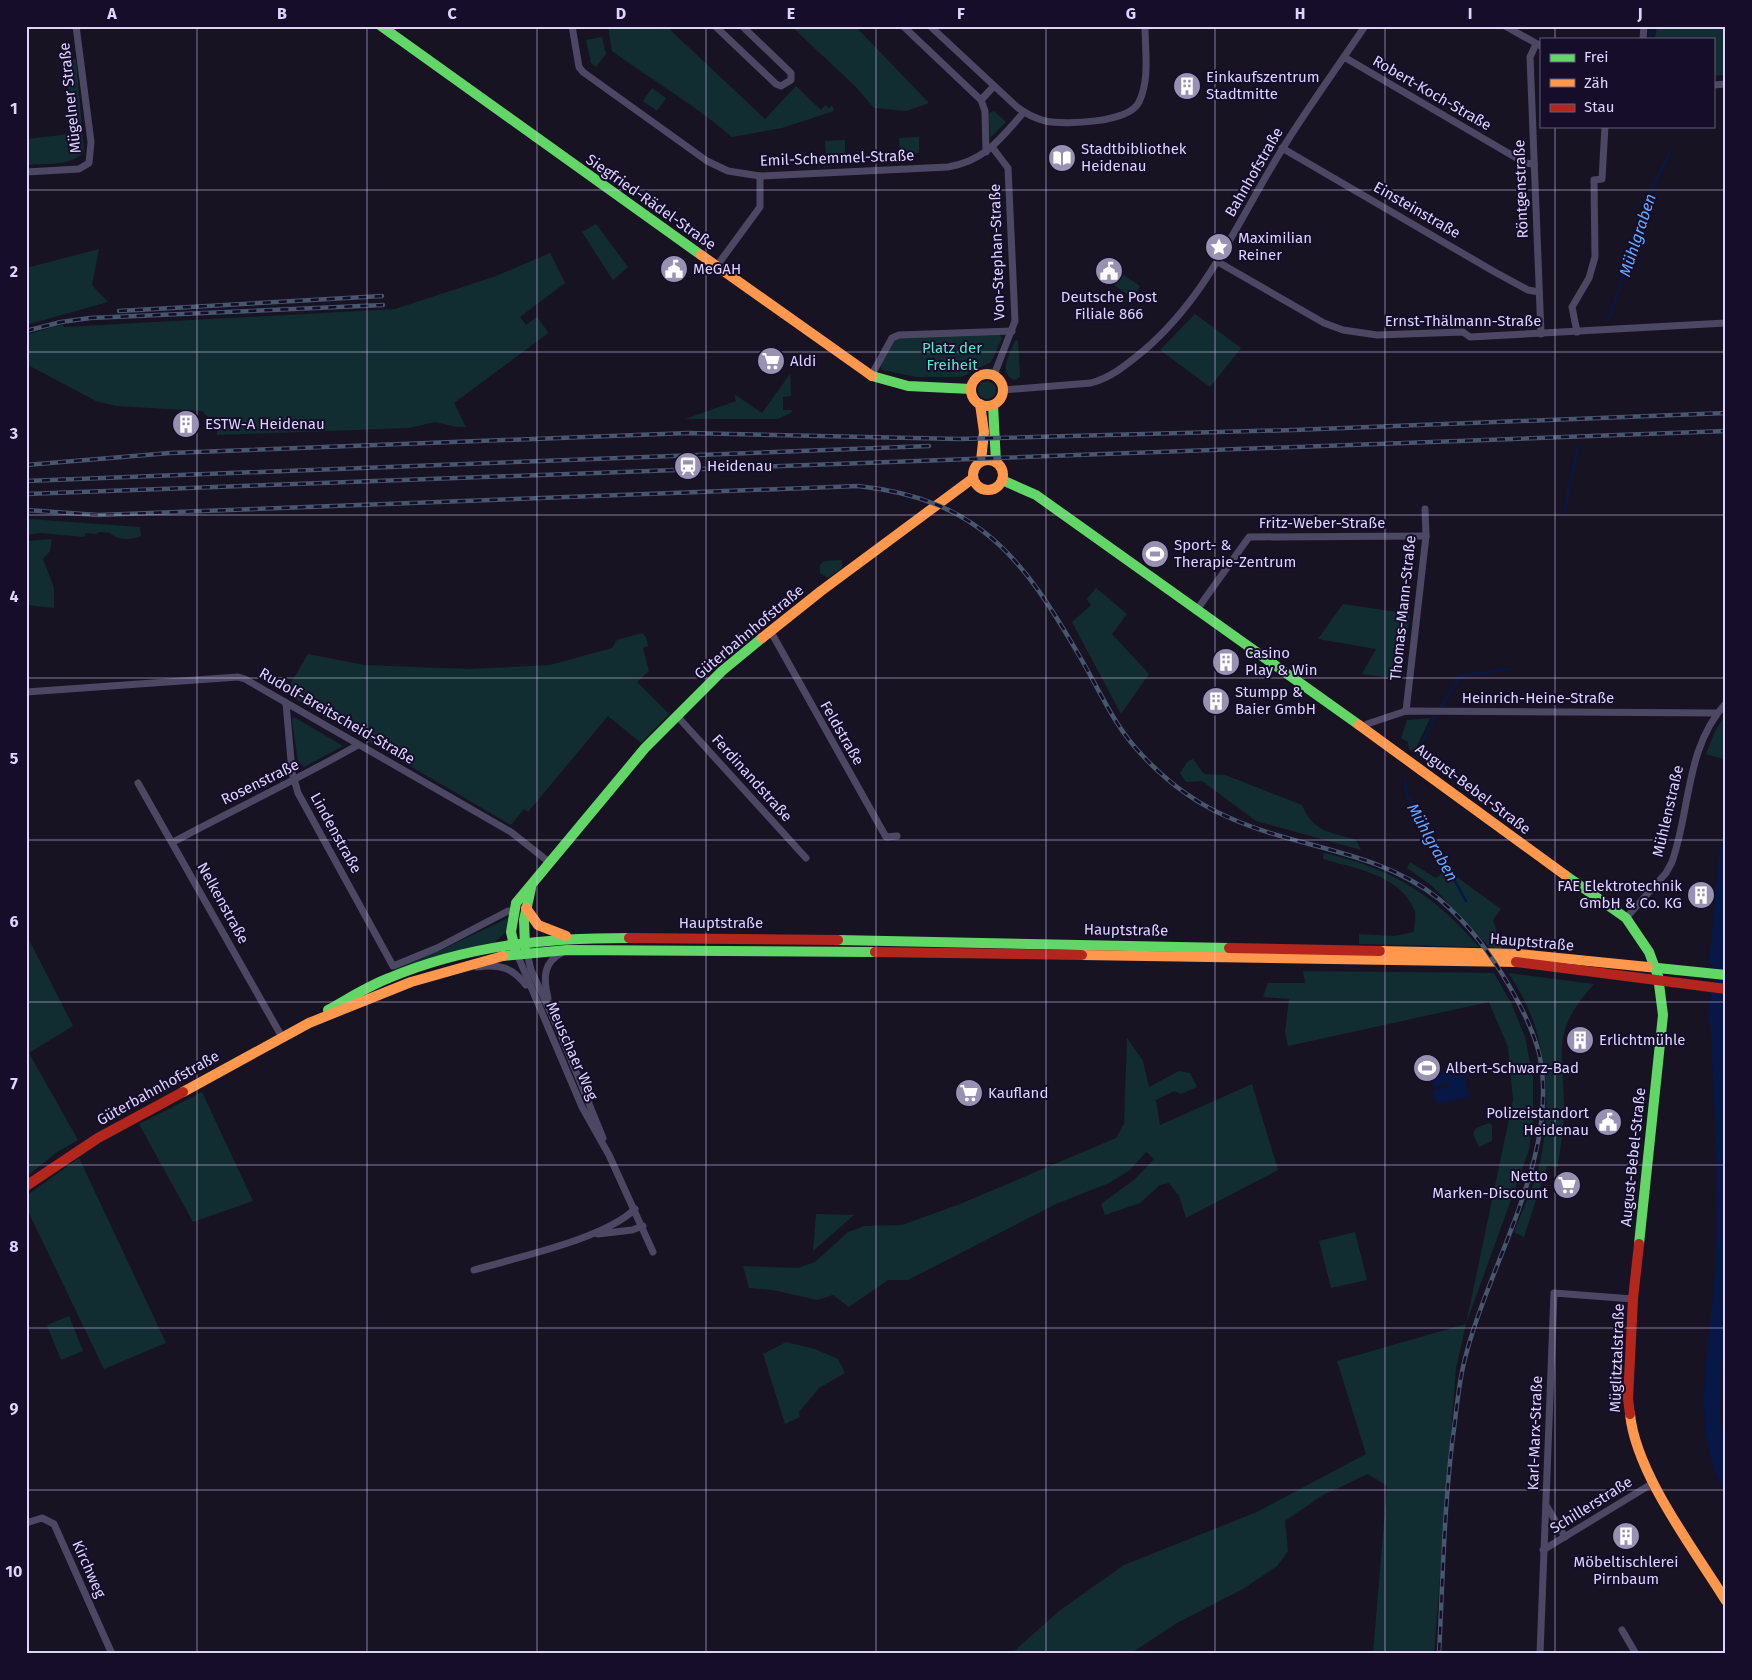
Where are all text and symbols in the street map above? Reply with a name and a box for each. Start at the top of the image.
text: A [106,4,117,23]
text: B [277,4,287,23]
text: C [447,4,457,23]
text: D [616,4,626,23]
text: E [787,4,795,23]
text: F [957,4,965,23]
text: G [1126,4,1136,23]
text: H [1295,4,1305,23]
text: I [1468,4,1472,23]
text: J [1636,4,1643,23]
legend [1540,38,1714,128]
street label: Mügelner Straße [55,42,85,154]
text: Frei [1584,48,1609,66]
street label: Robert-Koch-Straße [1369,52,1495,134]
place label: Einkaufszentrum Stadtmitte [1206,68,1320,103]
building icon: Einkaufszentrum Stadtmitte [1172,71,1202,101]
text: Zäh [1584,74,1609,92]
text: Stau [1584,98,1614,116]
text: 1 [10,99,18,118]
street label: Bahnhofstraße [1221,124,1287,220]
street label: Röntgenstraße [1510,139,1532,239]
place label: Stadtbibliothek Heidenau [1081,140,1187,175]
library icon: Stadtbibliothek Heidenau [1047,143,1077,173]
street label: Emil-Schemmel-Straße [759,146,915,170]
street label: Siegfried-Rädel-Straße [583,150,719,254]
street label: Einsteinstraße [1370,178,1464,242]
street label: Von-Stephan-Straße [986,183,1008,321]
water label: Mühlgraben [1615,191,1660,279]
place label: Maximilian Reiner [1238,229,1312,264]
place icon: Maximilian Reiner [1204,232,1234,262]
public building icon: MeGAH [659,254,689,284]
public building icon: Deutsche Post Filiale 866 [1094,256,1124,286]
place label: MeGAH [693,260,741,278]
text: 2 [10,262,18,281]
place label: Deutsche Post Filiale 866 [1061,288,1158,323]
street label: Ernst-Thälmann-Straße [1385,312,1541,330]
park label: Platz der Freiheit [922,339,982,374]
supermarket icon: Aldi [756,346,786,376]
place label: Aldi [790,352,816,370]
building icon: ESTW-A Heidenau [171,409,201,439]
place label: ESTW-A Heidenau [205,415,325,433]
text: 3 [9,424,18,443]
station icon: Heidenau [673,451,703,481]
place label: Heidenau [707,457,772,475]
street label: Fritz-Weber-Straße [1259,514,1385,532]
street label: Thomas-Mann-Straße [1386,534,1420,682]
place label: Sport- & Therapie-Zentrum [1174,536,1296,571]
sports icon: Sport- & Therapie-Zentrum [1140,539,1170,569]
street label: Güterbahnhofstraße [691,581,807,683]
text: 4 [9,587,19,606]
place label: Casino Play & Win [1245,644,1318,679]
building icon: Casino Play & Win [1211,647,1241,677]
street label: Rudolf-Breitscheid-Straße [256,664,418,768]
place label: Stumpp & Baier GmbH [1235,683,1316,718]
building icon: Stumpp & Baier GmbH [1201,686,1231,716]
street label: Heinrich-Heine-Straße [1462,689,1614,707]
street label: Feldstraße [816,698,868,768]
street label: Ferdinandstraße [708,731,796,825]
street label: August-Bebel-Straße [1412,740,1534,838]
text: 5 [10,749,19,768]
street label: Rosenstraße [218,755,302,809]
street label: Mühlenstraße [1649,763,1687,859]
street label: Lindenstraße [306,790,366,876]
water label: Mühlgraben [1403,800,1462,885]
street label: Nelkenstraße [193,859,253,947]
place label: FAE Elektrotechnik GmbH & Co. KG [1557,877,1682,912]
building icon: FAE Elektrotechnik GmbH & Co. KG [1686,880,1716,910]
text: 6 [9,912,19,931]
street label: Hauptstraße [679,914,763,932]
street label: Hauptstraße [1084,920,1168,940]
street label: Hauptstraße [1489,929,1575,955]
street label: Meuschaer Weg [542,999,602,1103]
building icon: Erlichtmühle [1565,1025,1595,1055]
place label: Erlichtmühle [1599,1031,1686,1049]
street label: Güterbahnhofstraße [94,1047,222,1129]
sports icon: Albert-Schwarz-Bad [1412,1053,1442,1083]
place label: Albert-Schwarz-Bad [1446,1059,1579,1077]
text: 7 [10,1074,18,1093]
supermarket icon: Kaufland [954,1078,984,1108]
place label: Kaufland [988,1084,1048,1102]
street label: August-Bebel-Straße [1617,1087,1649,1227]
place label: Polizeistandort Heidenau [1486,1104,1590,1139]
public building icon: Polizeistandort Heidenau [1593,1107,1623,1137]
place label: Netto Marken-Discount [1432,1167,1549,1202]
supermarket icon: Netto Marken-Discount [1552,1170,1582,1200]
text: 8 [9,1237,19,1256]
street label: Müglitztalstraße [1606,1303,1628,1413]
street label: Karl-Marx-Straße [1524,1375,1546,1491]
text: 9 [10,1399,19,1418]
street label: Schillerstraße [1546,1473,1636,1537]
building icon: Möbeltischlerei Pirnbaum [1611,1521,1641,1551]
street label: Kirchweg [68,1537,110,1601]
place label: Möbeltischlerei Pirnbaum [1574,1553,1678,1588]
text: 10 [6,1562,22,1581]

